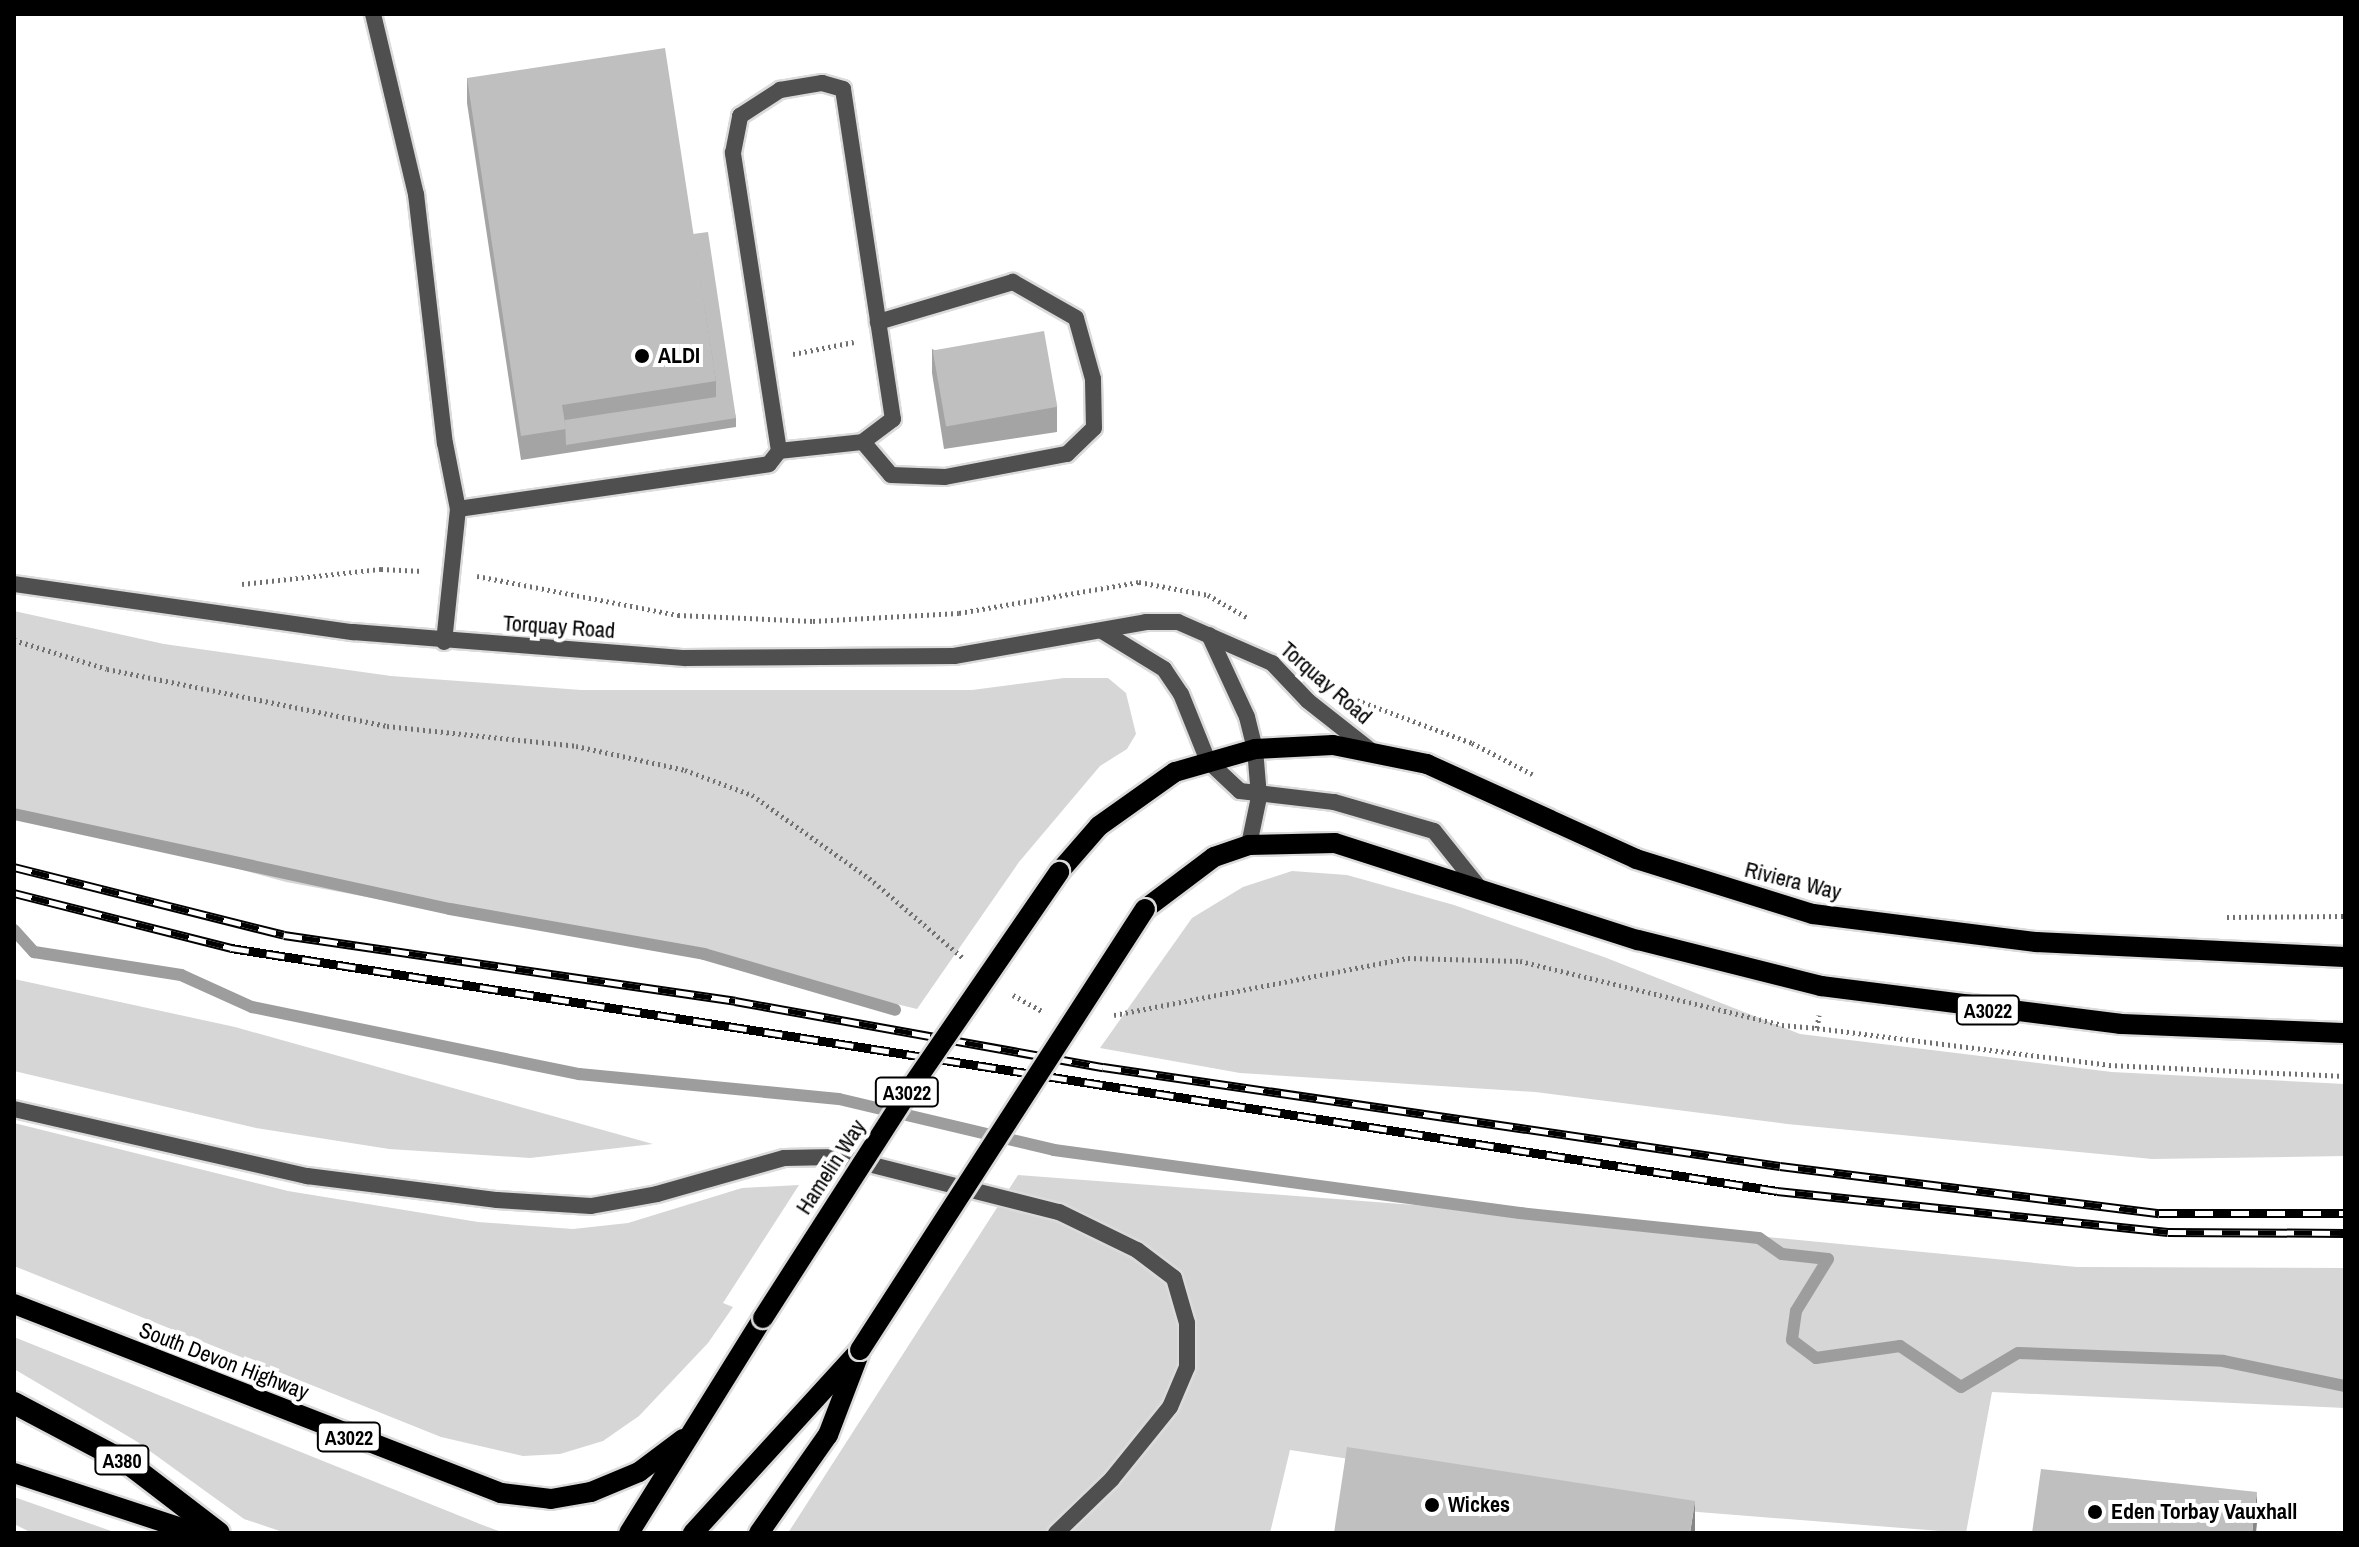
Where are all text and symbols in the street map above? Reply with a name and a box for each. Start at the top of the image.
place label: ALDI [658,343,700,369]
marker: ALDI [633,347,651,365]
street label: Torquay Road [502,610,616,644]
street label: Torquay Road [1275,636,1377,730]
street label: Riviera Way [1742,856,1844,906]
road number: A3022 [1954,994,2022,1026]
road number: A3022 [873,1076,941,1108]
street label: Hamelin Way [791,1115,871,1219]
street label: South Devon Highway [135,1317,313,1405]
road number: A3022 [315,1421,383,1453]
road number: A380 [94,1444,150,1476]
place label: Wickes [1448,1492,1510,1518]
marker: Wickes [1423,1496,1441,1514]
place label: Eden Torbay Vauxhall [2111,1499,2297,1525]
marker: Eden Torbay Vauxhall [2086,1503,2104,1521]

